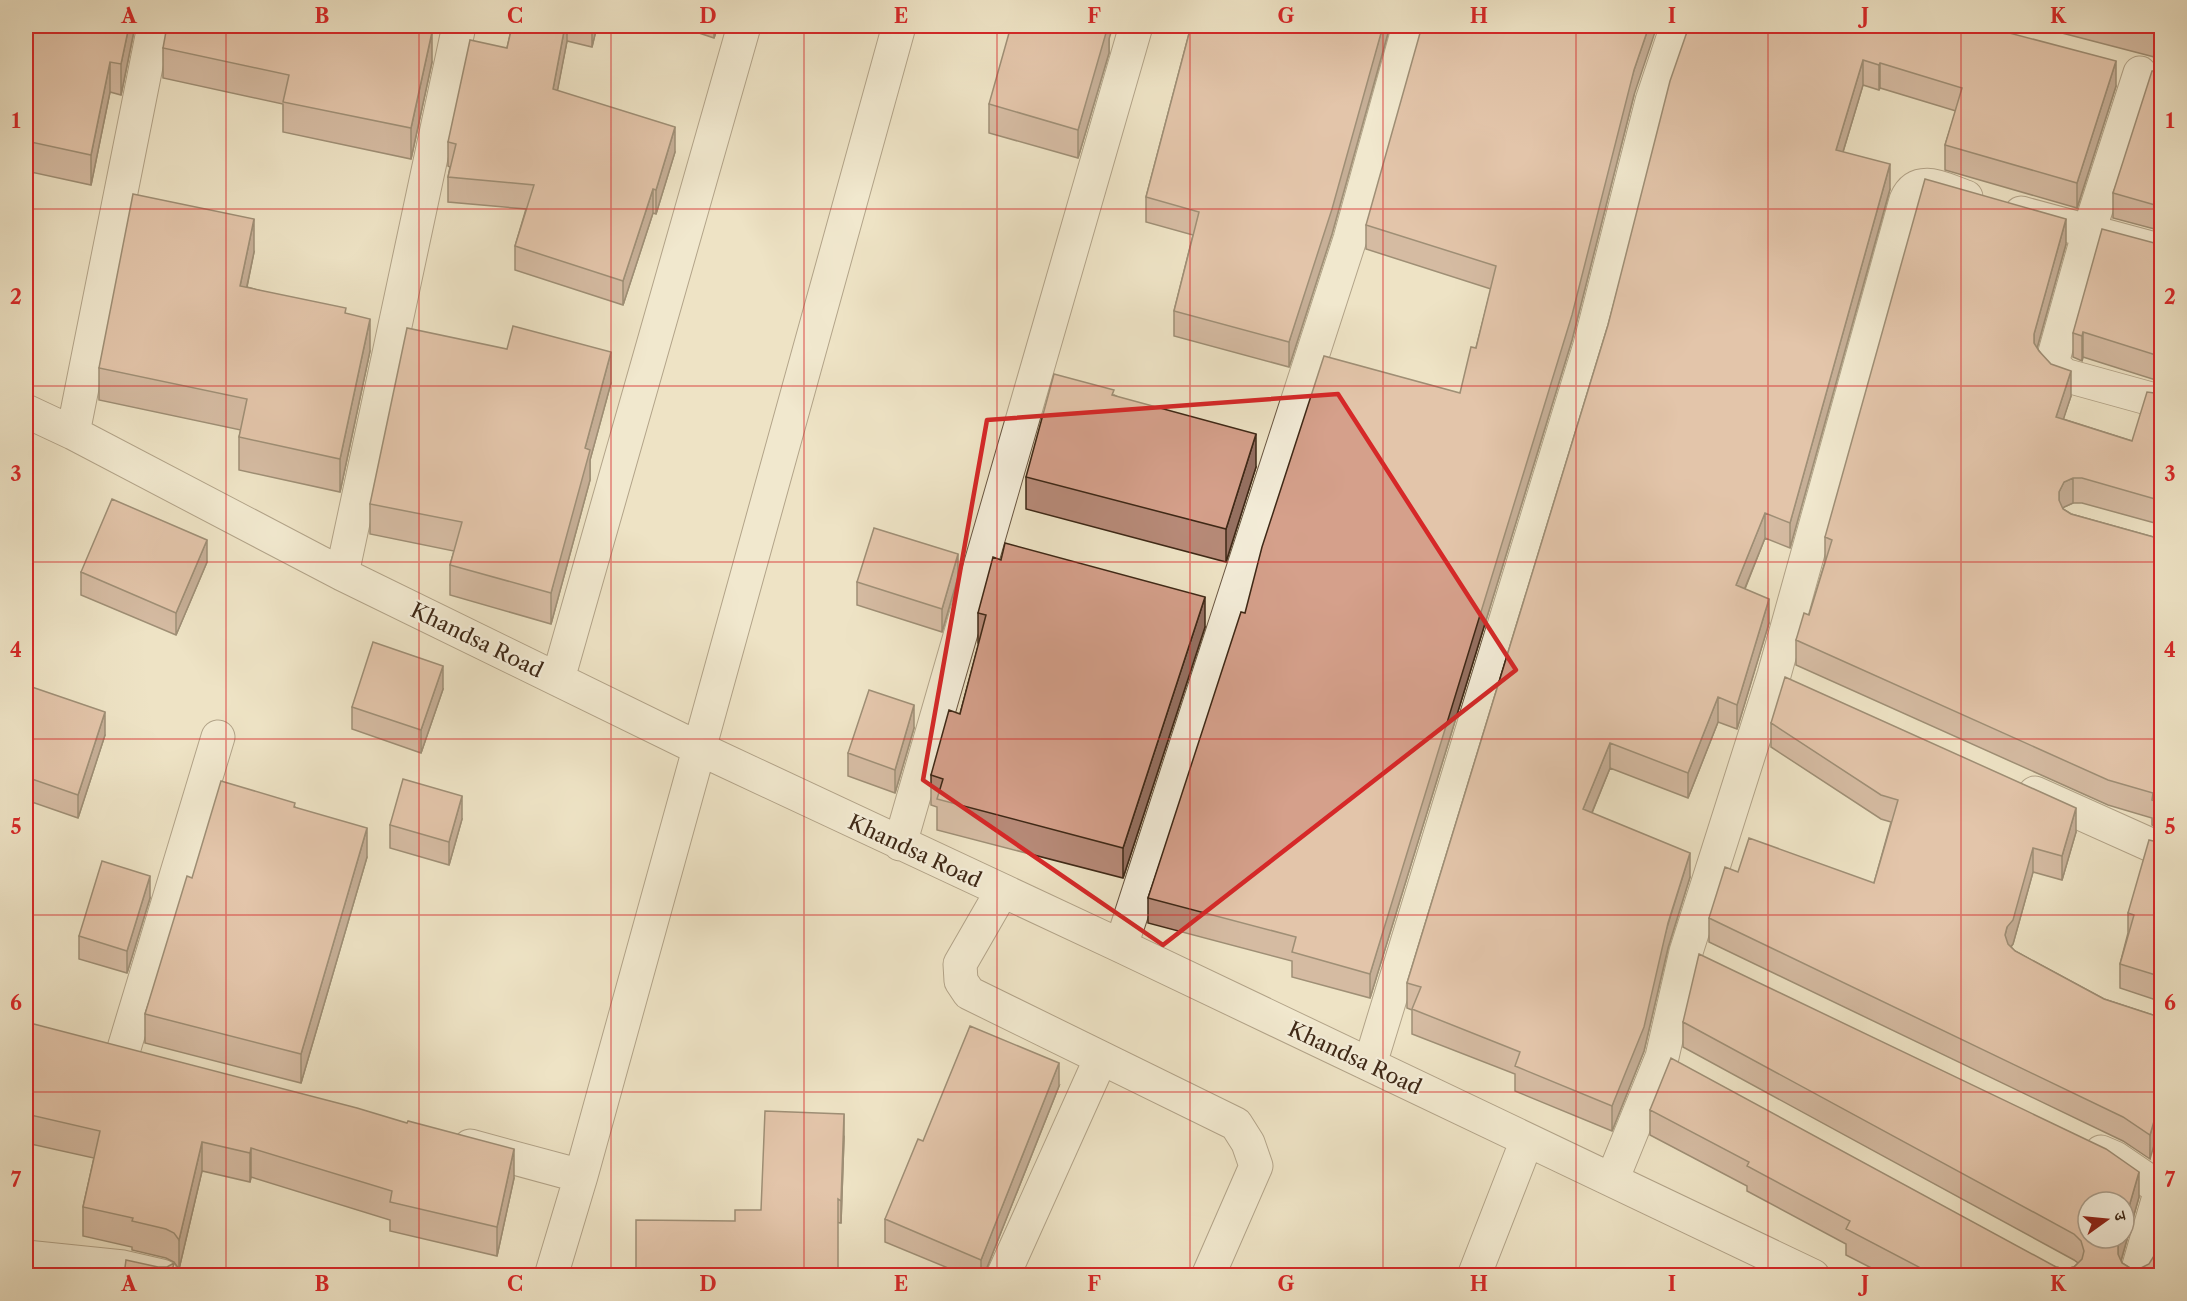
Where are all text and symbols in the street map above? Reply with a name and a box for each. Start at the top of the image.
text: A [120,4,137,28]
text: B [315,4,330,28]
text: C [507,4,523,28]
text: D [699,4,717,28]
text: E [894,4,908,28]
text: F [1087,4,1101,28]
text: G [1278,4,1295,28]
text: H [1470,4,1488,28]
text: I [1668,4,1676,28]
text: J [1857,4,1869,28]
text: K [2050,4,2067,28]
text: 1 [12,109,21,133]
text: 1 [2166,109,2175,133]
text: 2 [10,285,22,309]
text: 2 [2164,285,2176,309]
text: 3 [10,462,22,486]
text: 3 [2164,462,2176,486]
street label: Khandsa Road [407,597,547,683]
text: 4 [10,638,22,662]
text: 4 [2164,638,2176,662]
street label: Khandsa Road [844,809,986,893]
text: 5 [10,815,22,839]
text: 5 [2164,815,2176,839]
text: 6 [10,991,22,1015]
text: 6 [2164,991,2176,1015]
street label: Khandsa Road [1284,1016,1426,1100]
text: 7 [11,1168,22,1192]
text: 7 [2165,1168,2176,1192]
north arrow [2076,1190,2136,1250]
text: उ [2110,1209,2132,1224]
text: A [120,1272,137,1296]
text: B [315,1272,330,1296]
text: C [507,1272,523,1296]
text: D [699,1272,717,1296]
text: E [894,1272,908,1296]
text: F [1087,1272,1101,1296]
text: G [1278,1272,1295,1296]
text: H [1470,1272,1488,1296]
text: I [1668,1272,1676,1296]
text: J [1857,1272,1869,1296]
text: K [2050,1272,2067,1296]

